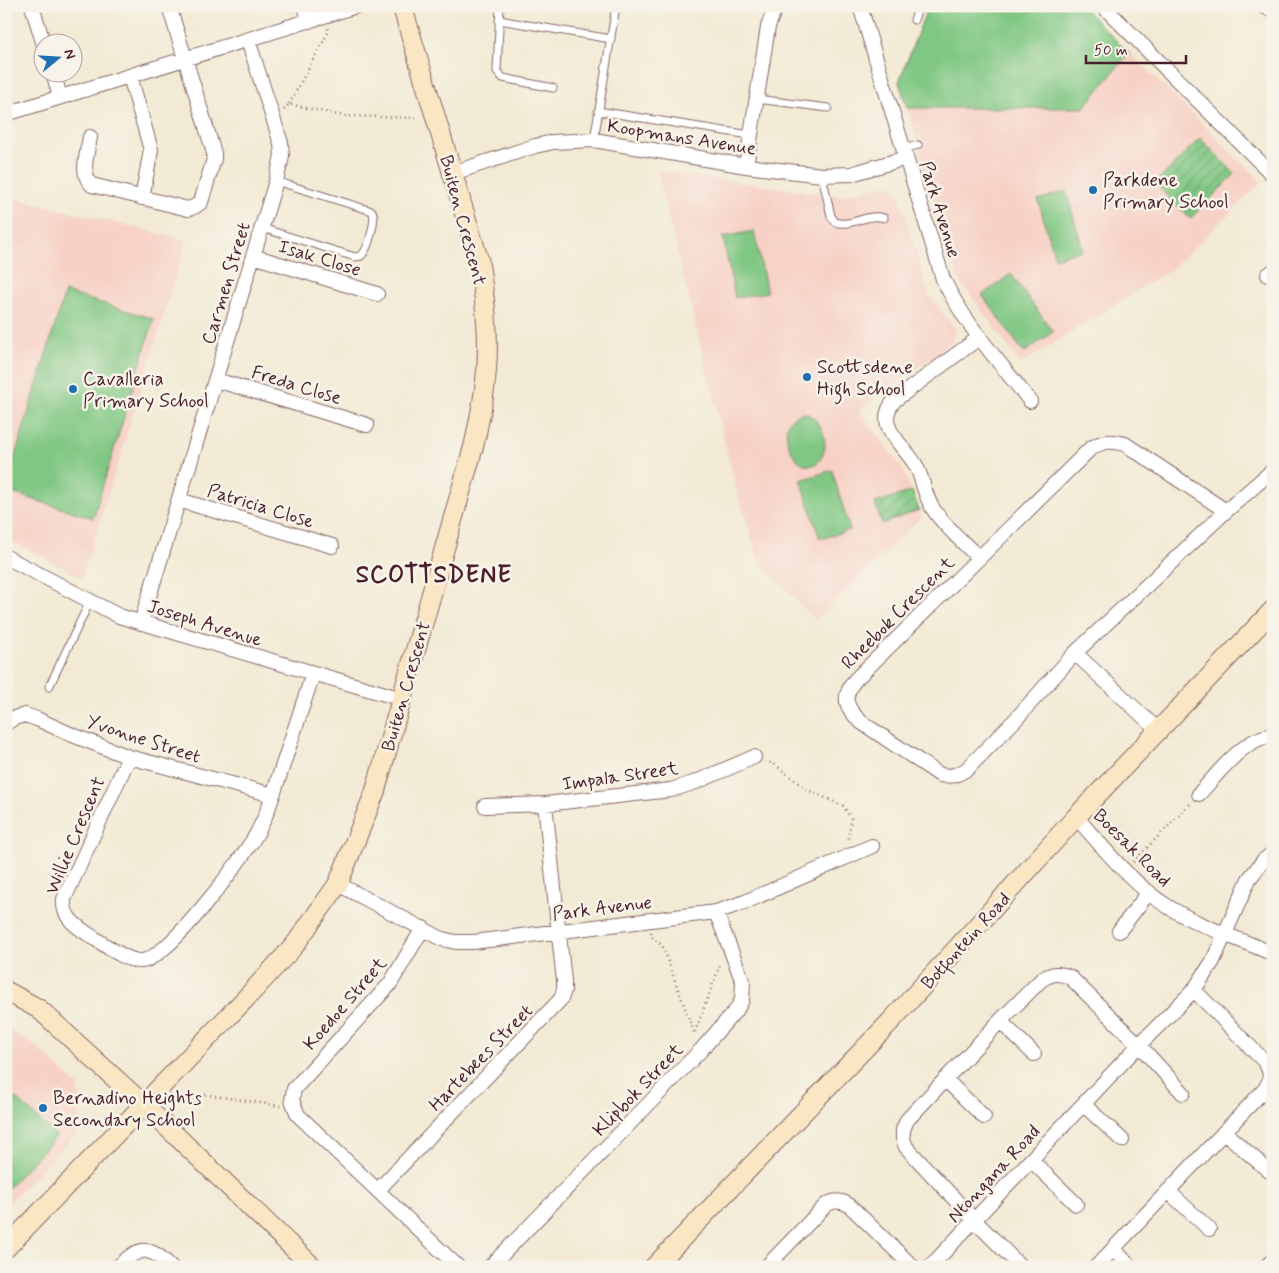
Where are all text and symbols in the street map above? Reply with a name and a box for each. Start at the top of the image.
north arrow [32,32,82,82]
scale bar [1086,32,1186,64]
text: 50 m [1094,41,1128,61]
text: N [59,47,79,62]
street label: Koopmans Avenue [605,113,758,162]
street label: Buiten Crescent [433,152,492,288]
street label: Park Avenue [913,158,966,261]
place label: Parkdene Primary School [1103,168,1229,215]
marker: Parkdene Primary School [1087,184,1099,196]
street label: Carmen Street [196,219,257,348]
street label: Isak Close [275,234,364,283]
place label: Scottsdene High School [817,355,913,405]
street label: Freda Close [249,360,345,411]
place label: Cavalleria Primary School [83,367,209,414]
marker: Scottsdene High School [801,371,813,383]
marker: Cavalleria Primary School [67,383,79,395]
street label: Patricia Close [204,478,317,535]
street label: Rheebok Crescent [836,551,960,675]
district label: SCOTTSDENE [356,560,512,591]
street label: Joseph Avenue [144,594,265,653]
street label: Buiten Crescent [376,618,437,754]
street label: Yvonne Street [83,709,204,770]
street label: Impala Street [561,756,680,797]
street label: Willie Crescent [39,773,111,898]
street label: Boesak Road [1087,803,1177,893]
street label: Botfontein Road [916,887,1019,997]
street label: Park Avenue [551,890,653,927]
street label: Koedoe Street [298,952,393,1056]
street label: Hartebees Street [423,999,539,1117]
street label: Klipbok Street [587,1038,689,1142]
place label: Bernadino Heights Secondary School [53,1086,202,1133]
marker: Bernadino Heights Secondary School [37,1102,49,1114]
street label: Ntongana Road [942,1120,1047,1229]

